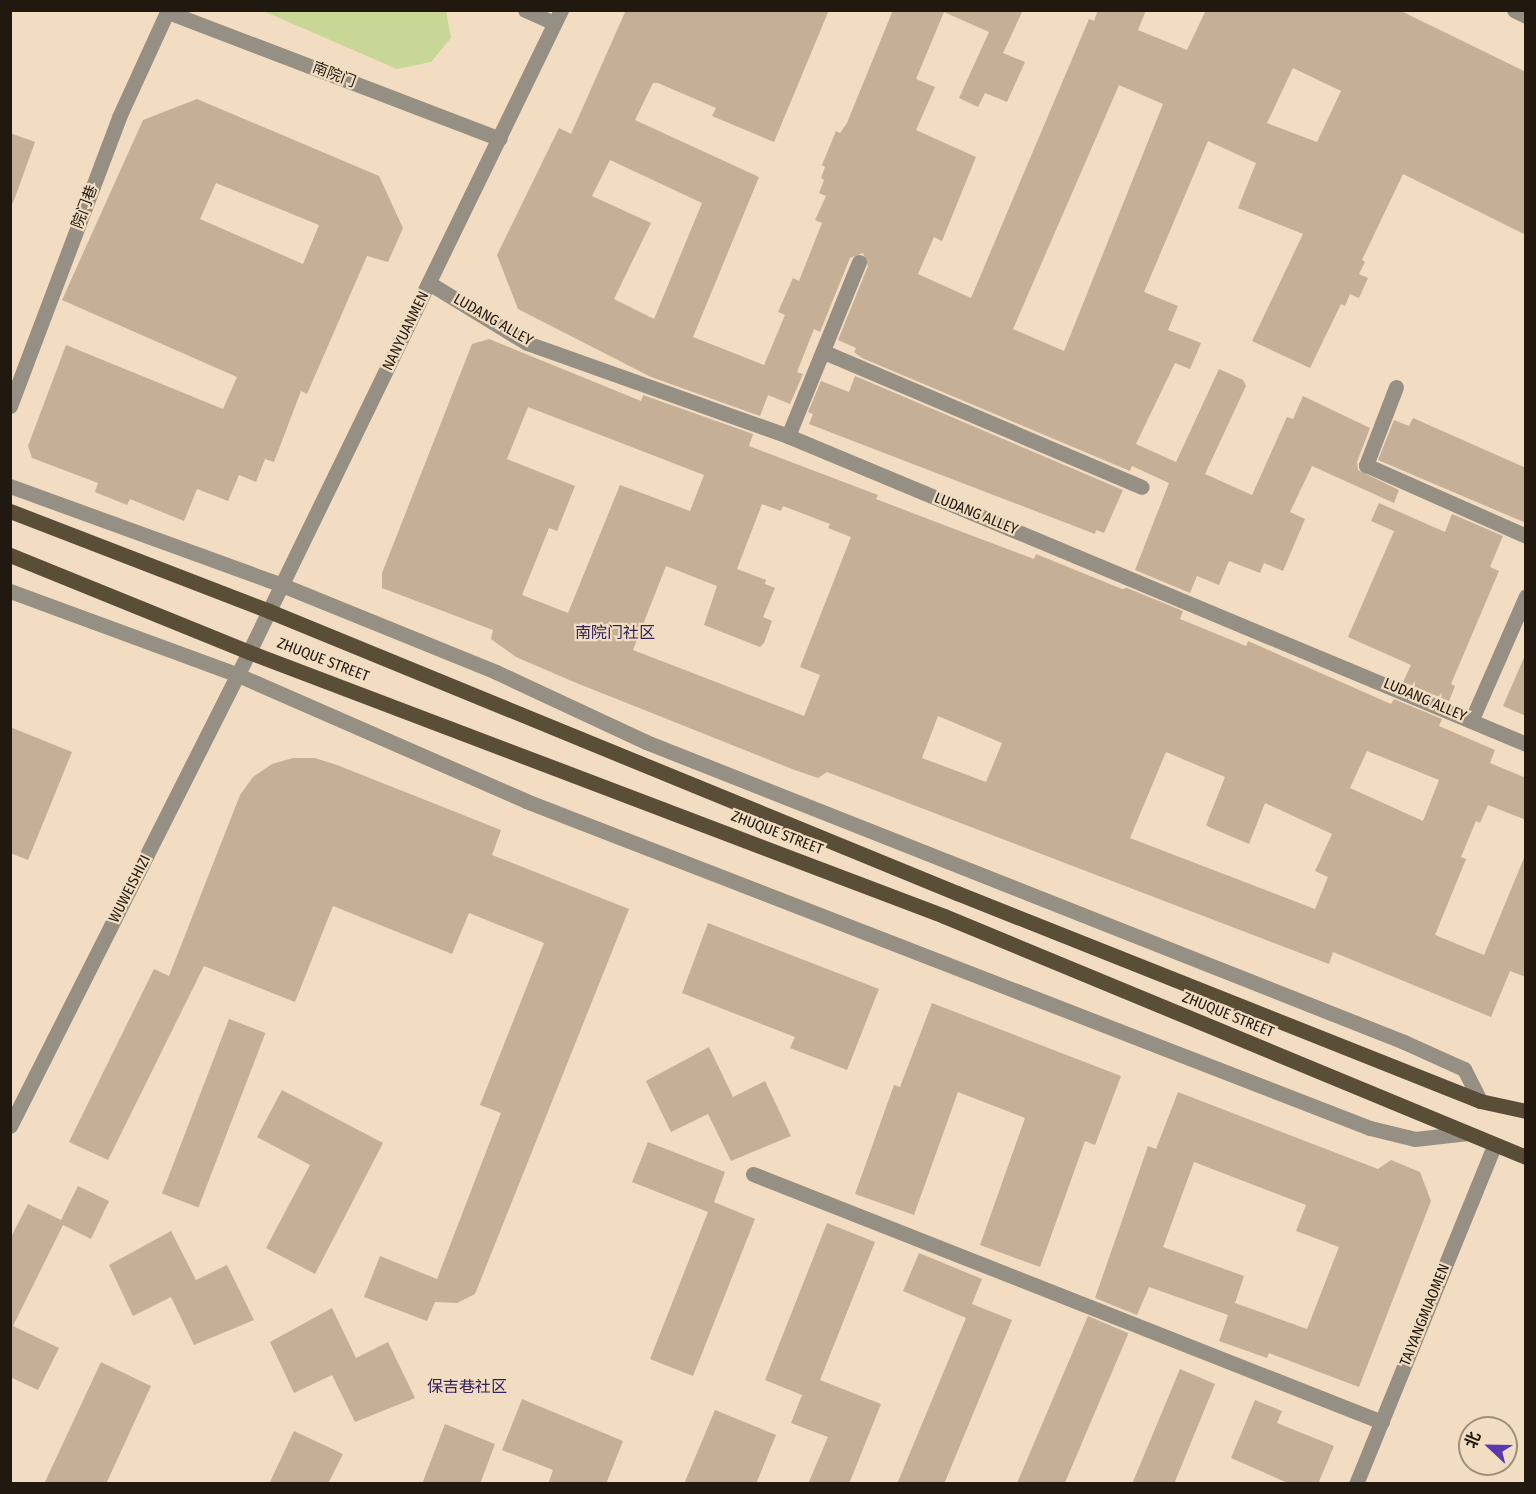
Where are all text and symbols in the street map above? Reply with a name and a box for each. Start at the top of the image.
street label: 南院门 [310,59,358,91]
street label: 院门巷 [69,183,101,231]
street label: NANYUANMEN [379,288,433,374]
street label: LUDANG ALLEY [450,290,536,350]
street label: LUDANG ALLEY [932,489,1020,539]
district label: 南院门社区 [575,623,655,643]
street label: ZHUQUE STREET [274,634,372,686]
street label: LUDANG ALLEY [1381,674,1469,726]
street label: ZHUQUE STREET [728,807,826,859]
street label: WUWEISHIZI [105,852,155,926]
street label: ZHUQUE STREET [1180,988,1276,1042]
street label: TAIYANGMIAOMEN [1396,1261,1454,1369]
district label: 保吉巷社区 [427,1377,507,1397]
north arrow [1458,1416,1518,1476]
text: 北 [1461,1429,1485,1451]

